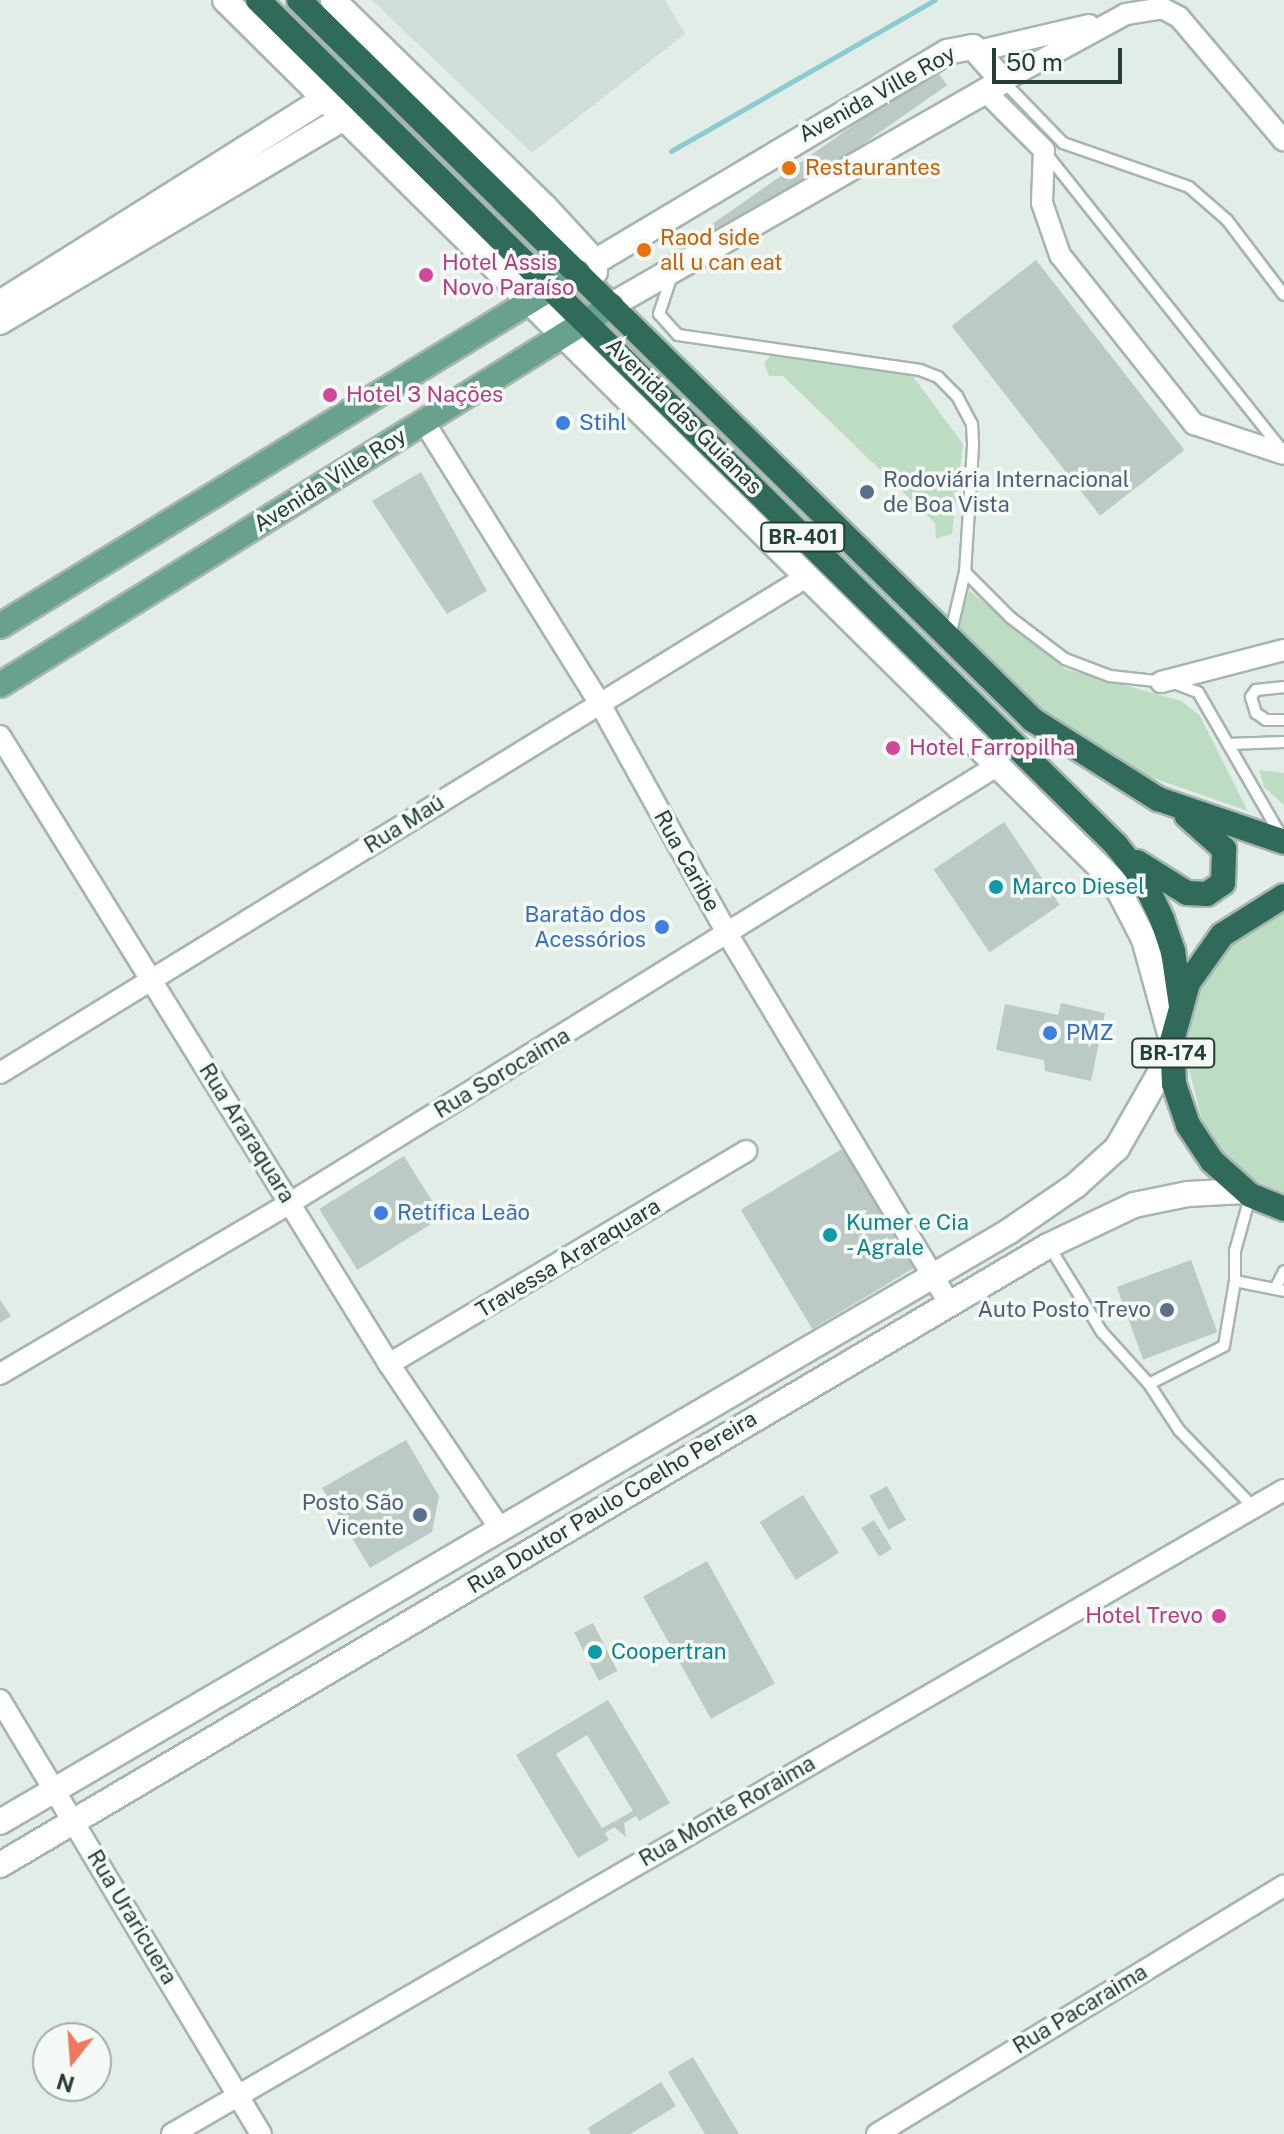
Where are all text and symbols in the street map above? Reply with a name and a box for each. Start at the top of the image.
scale bar [996,32,1126,82]
street label: Avenida Ville Roy [794,40,960,148]
text: 50 m [1006,48,1063,76]
place label: Restaurantes [805,155,941,181]
marker: Restaurantes [780,159,798,177]
place label: Raod side all u can eat [660,224,783,276]
marker: Raod side all u can eat [635,241,653,259]
place label: Hotel Assis Novo Paraíso [442,249,575,300]
marker: Hotel Assis Novo Paraíso [417,266,435,284]
street label: Avenida das Guianas [600,332,768,500]
place label: Hotel 3 Nações [346,382,503,408]
marker: Hotel 3 Nações [321,386,339,404]
place label: Stihl [579,410,627,436]
marker: Stihl [554,414,572,432]
street label: Avenida Ville Roy [249,422,411,538]
place label: Rodoviária Internacional de Boa Vista [883,466,1129,518]
marker: Rodoviária Internacional de Boa Vista [858,483,876,501]
road number: BR-401 [759,521,847,553]
place label: Hotel Farropilha [909,735,1075,761]
marker: Hotel Farropilha [884,739,902,757]
street label: Rua Maú [359,789,449,859]
street label: Rua Caribe [648,806,726,916]
place label: Marco Diesel [1012,874,1145,900]
marker: Marco Diesel [987,878,1005,896]
place label: Baratão dos Acessórios [524,901,646,952]
marker: Baratão dos Acessórios [653,918,671,936]
place label: PMZ [1066,1020,1113,1046]
street label: Rua Sorocaima [429,1022,575,1124]
marker: PMZ [1041,1024,1059,1042]
road number: BR-174 [1131,1037,1215,1069]
street label: Rua Araraquara [193,1058,301,1208]
street label: Travessa Araraquara [471,1193,665,1323]
place label: Retífica Leão [397,1200,530,1226]
marker: Retífica Leão [372,1204,390,1222]
place label: Kumer e Cia - Agrale [846,1209,969,1260]
marker: Kumer e Cia - Agrale [821,1226,839,1244]
place label: Auto Posto Trevo [977,1297,1151,1323]
marker: Auto Posto Trevo [1158,1301,1176,1319]
street label: Rua Doutor Paulo Coelho Pereira [462,1405,762,1599]
place label: Posto São Vicente [302,1489,404,1540]
marker: Posto São Vicente [411,1506,429,1524]
place label: Hotel Trevo [1085,1603,1203,1629]
marker: Hotel Trevo [1210,1607,1228,1625]
place label: Coopertran [611,1639,726,1665]
marker: Coopertran [586,1643,604,1661]
street label: Rua Monte Roraima [634,1750,820,1872]
street label: Rua Uraricuera [81,1845,183,1989]
street label: Rua Pacaraima [1008,1959,1152,2059]
north arrow [32,2022,112,2102]
text: N [54,2068,78,2098]

